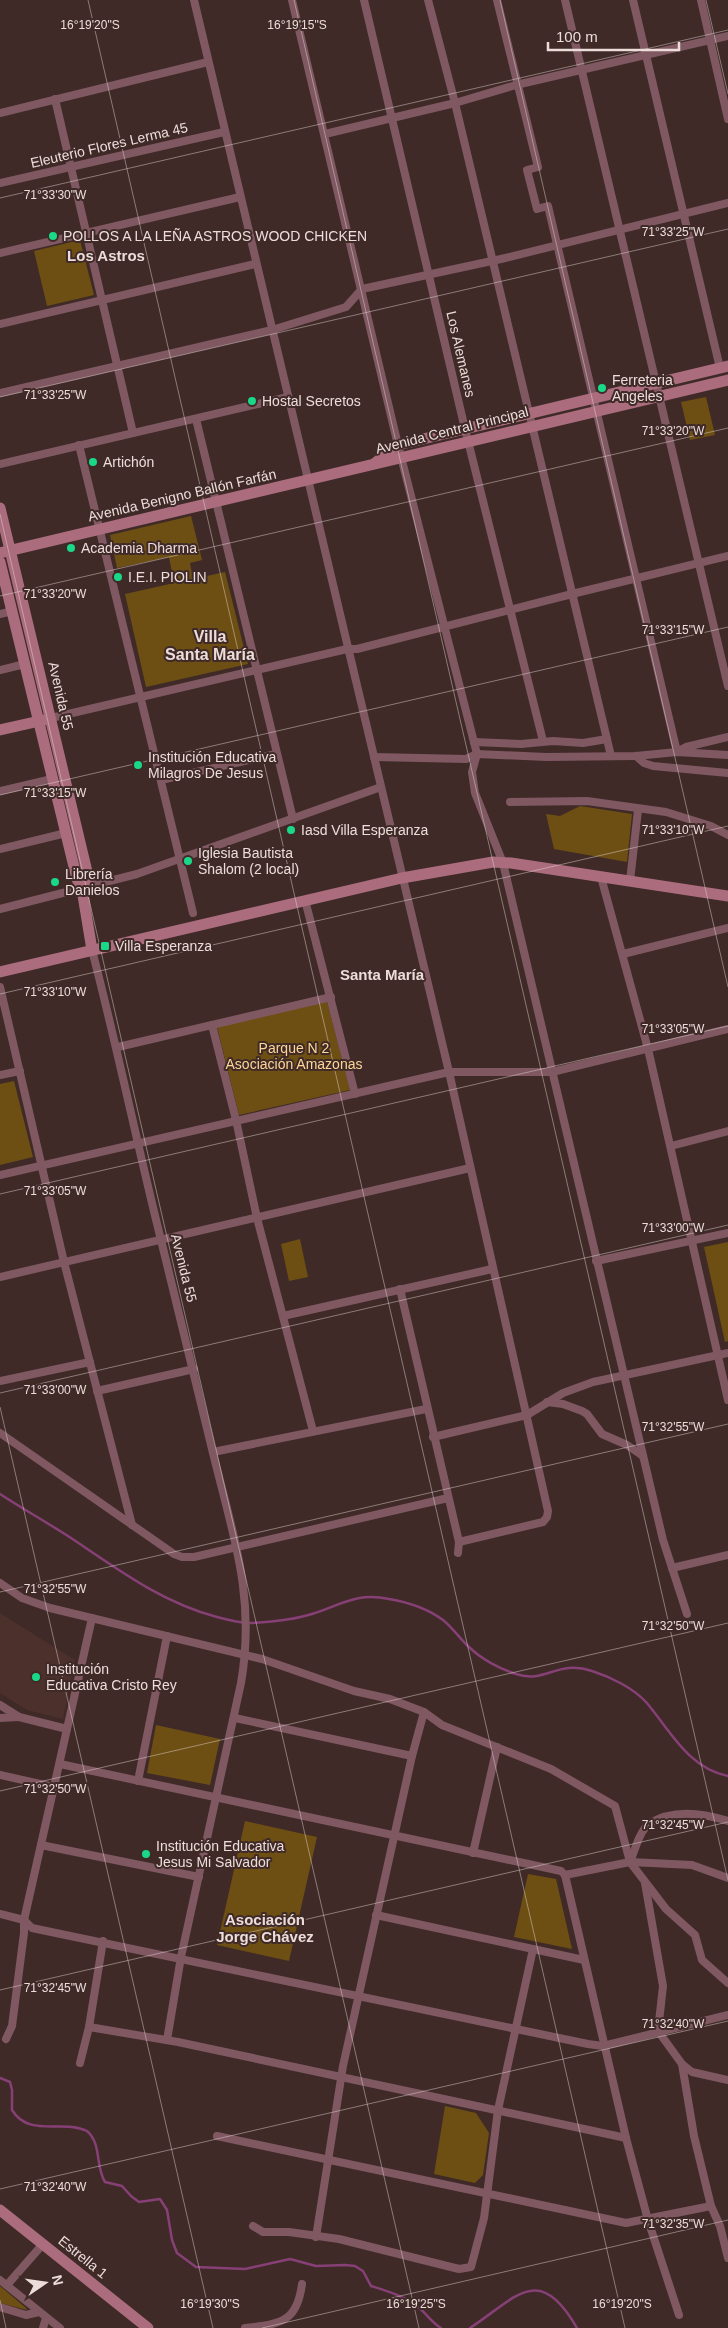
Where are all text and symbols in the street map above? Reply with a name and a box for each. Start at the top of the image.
text: 16°19'20"S [60,18,120,32]
text: 16°19'15"S [267,18,327,32]
scale bar [548,20,679,52]
text: 100 m [556,28,598,45]
street label: Eleuterio Flores Lerma 45 [29,119,189,171]
text: 71°33'30"W [24,188,87,202]
text: 71°33'25"W [642,225,705,239]
place label: POLLOS A LA LEÑA ASTROS WOOD CHICKEN [63,228,367,244]
marker: POLLOS A LA LEÑA ASTROS WOOD CHICKEN [47,230,59,242]
district label: Los Astros [67,247,145,264]
street label: Los Alemanes [443,309,479,399]
place label: Ferreteria Angeles [612,372,673,404]
marker: Ferreteria Angeles [596,382,608,394]
text: 71°33'25"W [24,388,87,402]
place label: Hostal Secretos [262,393,361,409]
marker: Hostal Secretos [246,395,258,407]
street label: Avenida Central Principal [374,403,530,457]
text: 71°33'20"W [642,424,705,438]
place label: Artichón [103,454,154,470]
marker: Artichón [87,456,99,468]
street label: Avenida Benigno Ballón Farfán [86,466,278,524]
place label: Academia Dharma [81,540,197,556]
marker: Academia Dharma [65,542,77,554]
place label: I.E.I. PIOLIN [128,569,207,585]
marker: I.E.I. PIOLIN [112,571,124,583]
text: 71°33'20"W [24,587,87,601]
text: 71°33'15"W [642,623,705,637]
district label: Villa Santa María [165,628,255,663]
street label: Avenida 55 [45,660,77,732]
place label: Institución Educativa Milagros De Jesus [148,749,277,781]
marker: Institución Educativa Milagros De Jesus [132,759,144,771]
text: 71°33'15"W [24,786,87,800]
place label: Iasd Villa Esperanza [301,822,429,838]
text: 71°33'10"W [642,823,705,837]
marker: Iasd Villa Esperanza [285,824,297,836]
place label: Iglesia Bautista Shalom (2 local) [198,845,299,877]
marker: Iglesia Bautista Shalom (2 local) [182,855,194,867]
place label: Librería Danielos [65,866,119,898]
marker: Librería Danielos [49,876,61,888]
place label: Villa Esperanza [115,938,212,954]
marker: Villa Esperanza [99,940,111,952]
district label: Santa María [340,966,425,983]
text: 71°33'10"W [24,985,87,999]
text: 71°33'05"W [642,1022,705,1036]
park label: Parque N 2 Asociación Amazonas [226,1040,362,1072]
text: 71°33'05"W [24,1184,87,1198]
text: 71°33'00"W [642,1221,705,1235]
street label: Avenida 55 [168,1232,200,1304]
text: 71°33'00"W [24,1383,87,1397]
text: 71°32'55"W [642,1420,705,1434]
text: 71°32'55"W [24,1582,87,1596]
text: 71°32'50"W [642,1619,705,1633]
place label: Institución Educativa Cristo Rey [46,1661,177,1693]
marker: Institución Educativa Cristo Rey [30,1671,42,1683]
text: 71°32'50"W [24,1782,87,1796]
text: 71°32'45"W [642,1818,705,1832]
place label: Institución Educativa Jesus Mi Salvador [156,1838,285,1870]
marker: Institución Educativa Jesus Mi Salvador [140,1848,152,1860]
district label: Asociación Jorge Chávez [216,1911,314,1945]
text: 71°32'45"W [24,1981,87,1995]
text: 71°32'40"W [642,2017,705,2031]
text: 71°32'40"W [24,2180,87,2194]
text: 71°32'35"W [642,2217,705,2231]
street label: Estrella 1 [55,2232,111,2282]
north arrow [20,2258,70,2308]
text: N [49,2273,67,2287]
text: 16°19'30"S [180,2297,240,2311]
text: 16°19'25"S [386,2297,446,2311]
text: 16°19'20"S [592,2297,652,2311]

